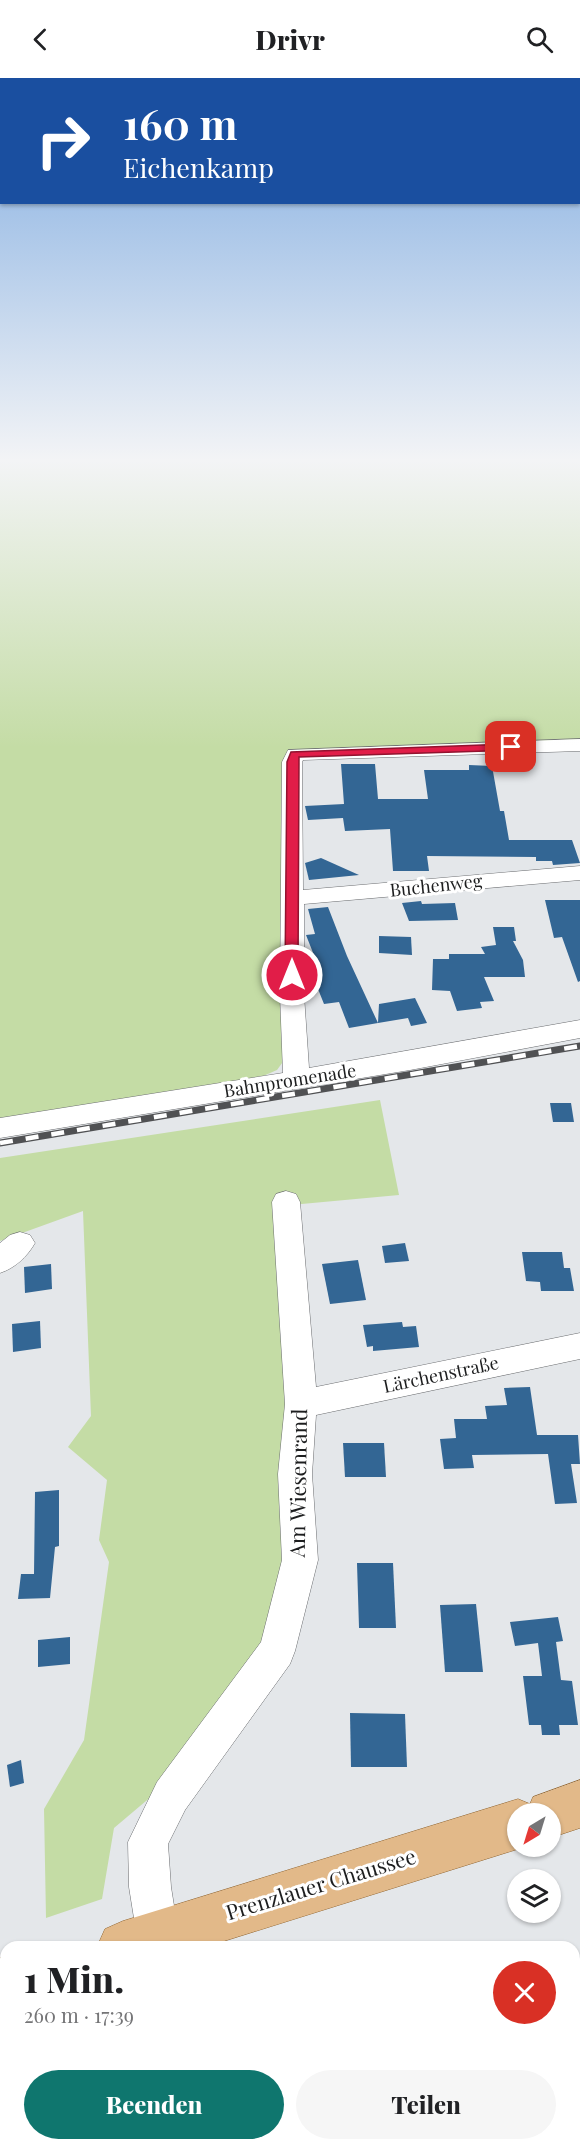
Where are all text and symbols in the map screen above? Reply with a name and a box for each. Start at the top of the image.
text: Drivr [255,21,325,57]
icon: back [24,23,57,56]
icon: search [523,23,556,56]
text: 160 m [123,95,238,151]
icon: right [24,102,102,180]
text: Eichenkamp [123,149,274,185]
pin [485,721,536,772]
icon: arrive [494,730,527,763]
street label: Buchenweg [388,868,484,902]
position arrow [260,943,324,1007]
street label: Bahnpromenade [222,1058,358,1102]
street label: Lärchenstraße [381,1350,501,1398]
street label: Am Wiesenrand [282,1408,312,1559]
north arrow [507,1803,561,1857]
map controls [507,1803,561,1923]
street label: Prenzlauer Chaussee [222,1841,419,1925]
button: layers [507,1869,561,1923]
text: 1 Min. [24,1954,124,2002]
button: close [493,1961,556,2024]
text: 260 m · 17:39 [24,2001,134,2028]
button: Beenden [24,2070,284,2139]
button: Teilen [296,2070,556,2139]

